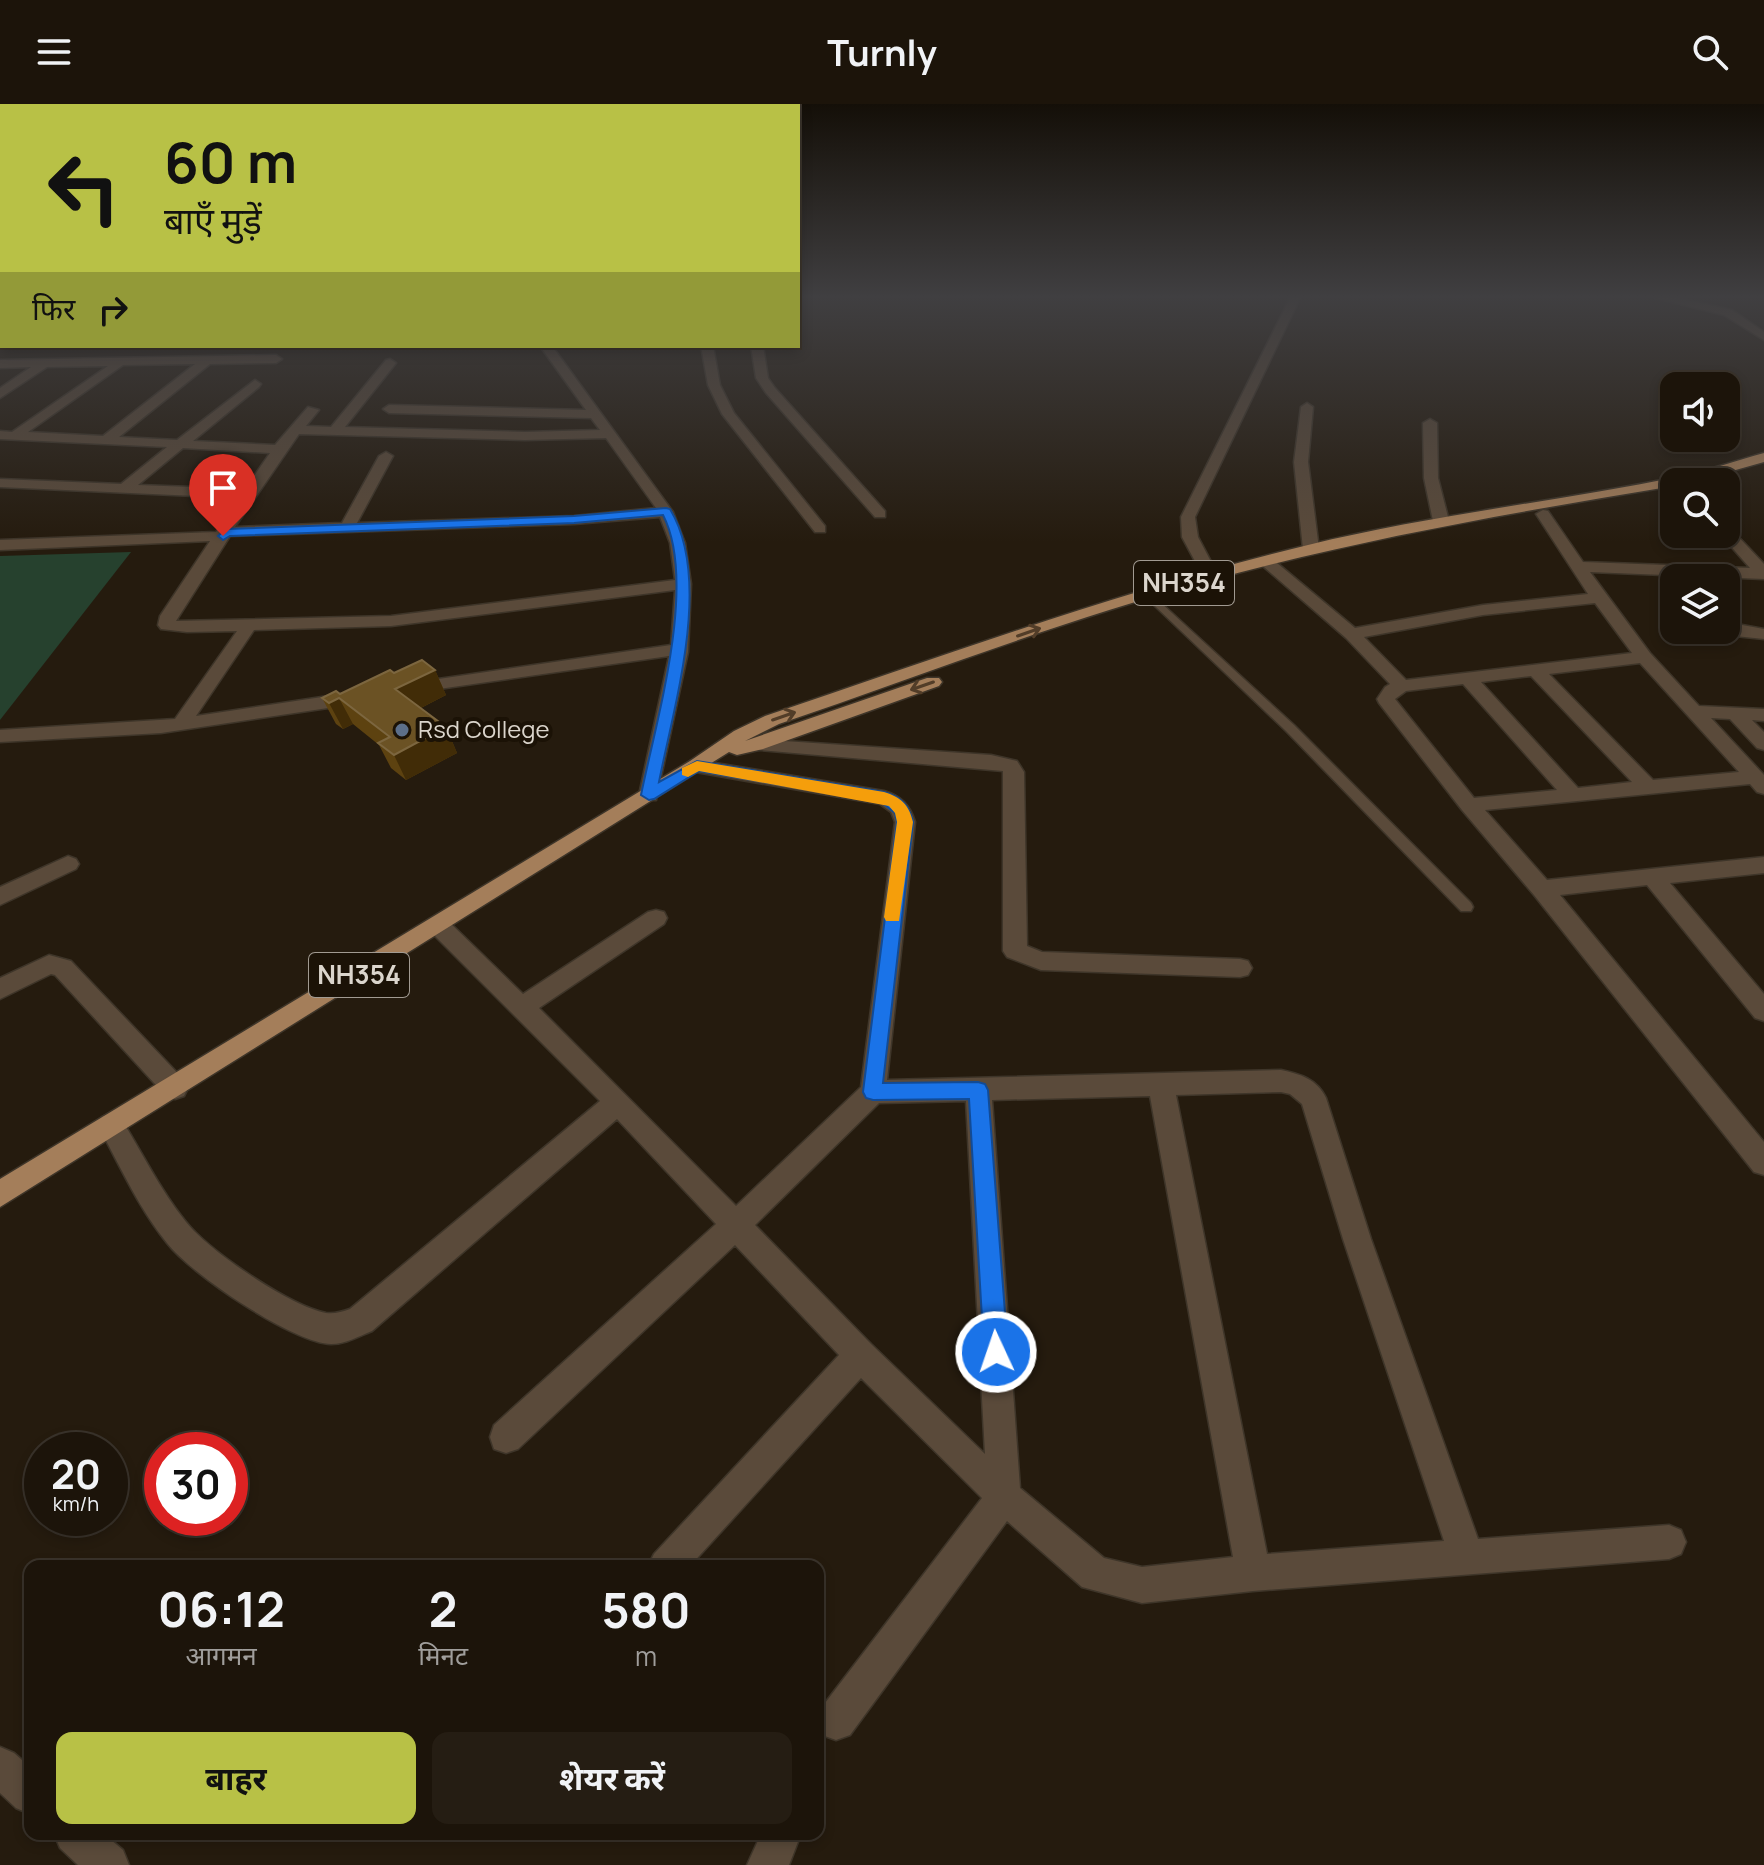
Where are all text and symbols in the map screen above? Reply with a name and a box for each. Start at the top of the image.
text: Turnly [827,28,937,77]
icon: menu [32,30,76,74]
icon: search [1688,30,1732,74]
text: 60 m [164,123,297,200]
icon: left [32,136,136,240]
text: बाएँ मुड़ें [164,196,262,245]
text: फिर [32,288,75,329]
icon: right [91,288,135,332]
map controls [1660,372,1740,644]
button: sound [1660,372,1740,452]
pin [189,454,257,536]
icon: arrive [201,466,245,510]
button: search [1660,468,1740,548]
road number: NH354 [1134,561,1234,605]
button: layers [1660,564,1740,644]
one-way arrow [1017,623,1042,638]
one-way arrow [910,680,935,694]
one-way arrow [771,708,796,723]
place label: Rsd College [418,712,550,745]
marker: Rsd College [393,721,411,739]
road number: NH354 [309,953,409,997]
position arrow [954,1310,1038,1394]
speed limit sign: 30 [144,1432,248,1536]
text: 20 [51,1446,101,1501]
text: km/h [53,1490,99,1517]
text: 06:12 [157,1576,285,1641]
text: 2 [429,1576,457,1641]
text: 580 [601,1577,691,1642]
text: आगमन [186,1637,257,1673]
text: मिनट [418,1637,468,1673]
text: m [635,1638,657,1674]
button: बाहर [56,1732,416,1824]
button: शेयर करें [432,1732,792,1824]

